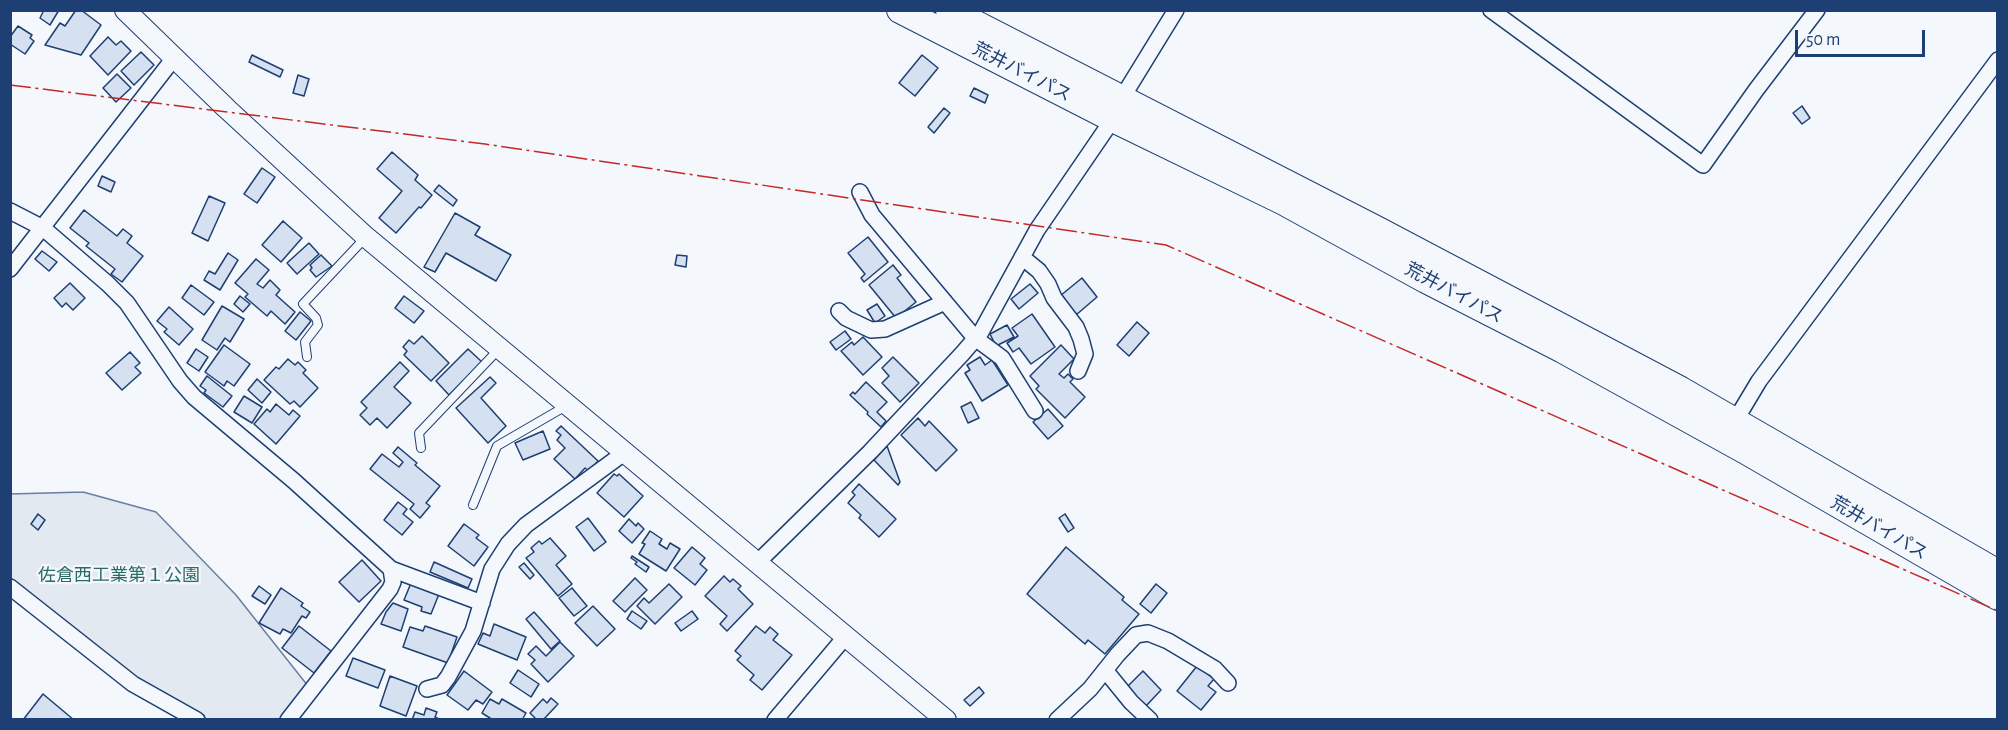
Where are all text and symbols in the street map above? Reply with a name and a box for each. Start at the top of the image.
scale bar [1798,18,1928,56]
text: 50 m [1806,31,1840,49]
street label: 荒井バイパス [969,38,1075,106]
street label: 荒井バイパス [1401,258,1507,328]
street label: 荒井バイパス [1827,492,1931,564]
park label: 佐倉西工業第１公園 [38,565,200,587]

